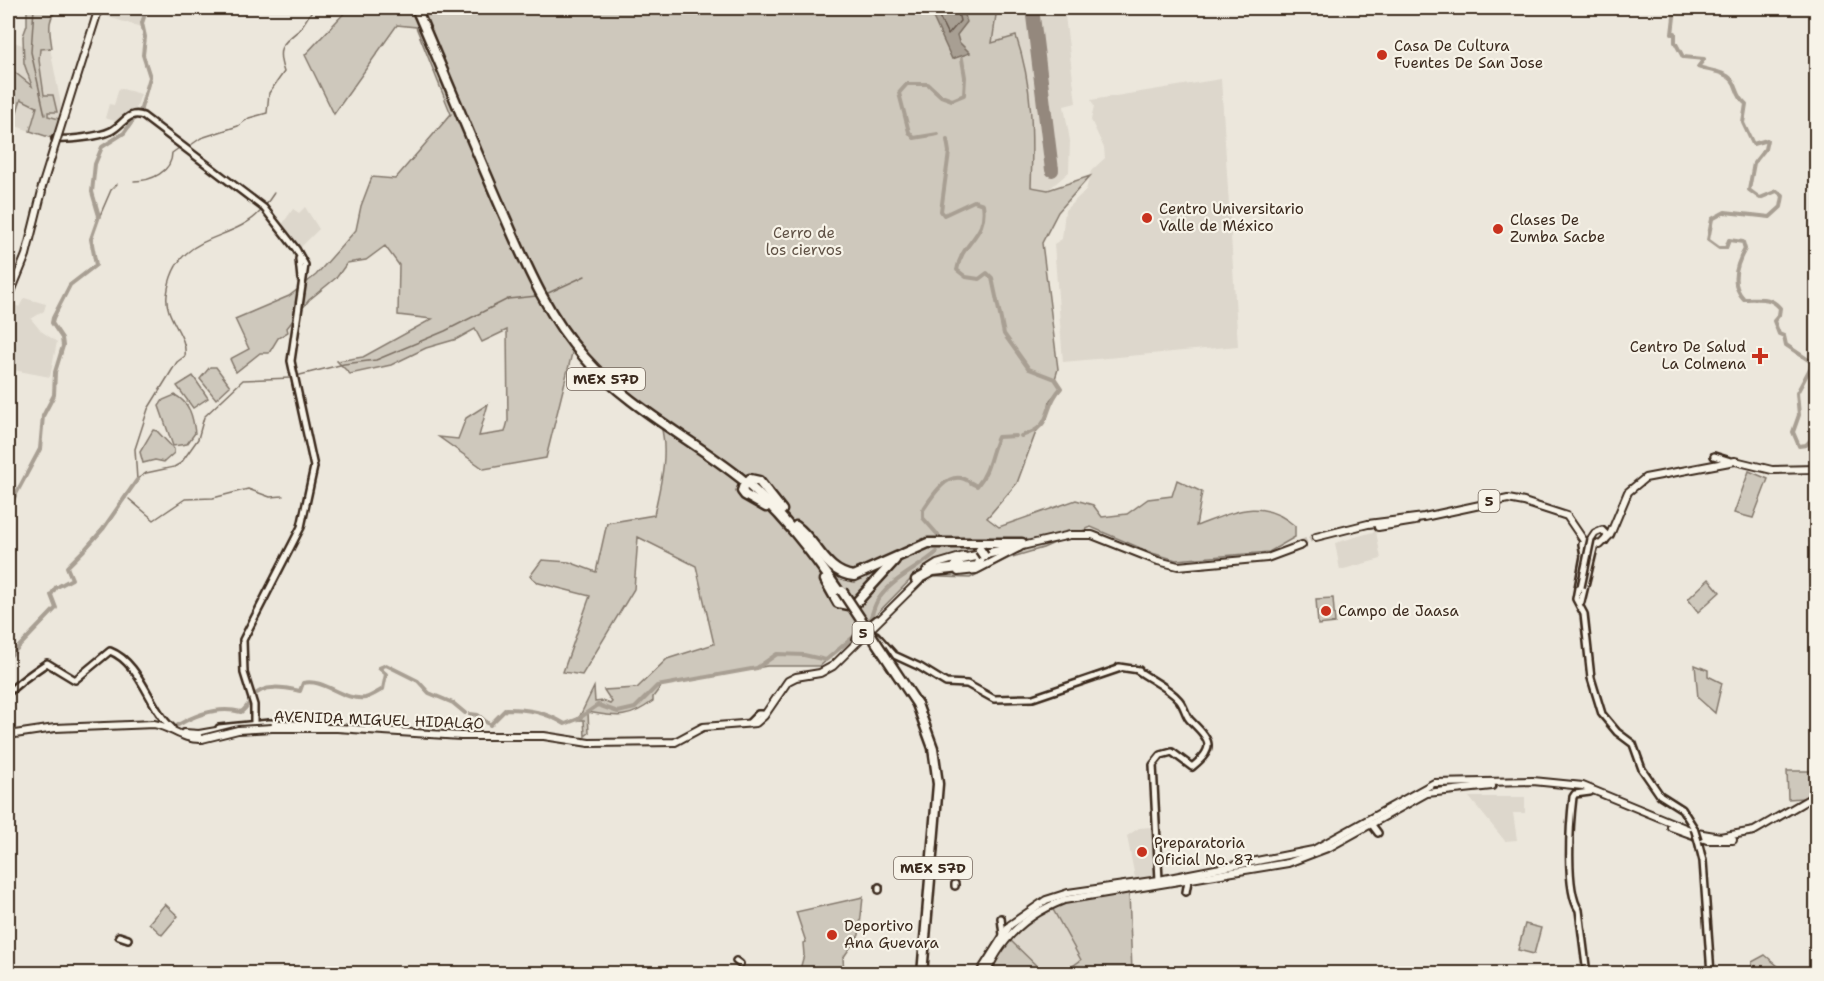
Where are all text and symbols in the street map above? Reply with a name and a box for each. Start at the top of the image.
place label: Casa De Cultura Fuentes De San Jose [1394,36,1543,73]
marker: Casa De Cultura Fuentes De San Jose [1375,48,1389,62]
place label: Centro Universitario Valle de México [1159,199,1304,236]
place label: Clases De Zumba Sacbe [1510,210,1605,247]
marker: Centro Universitario Valle de México [1140,211,1154,225]
marker: Clases De Zumba Sacbe [1491,222,1505,236]
park label: Cerro de los ciervos [766,223,842,260]
place label: Centro De Salud La Colmena [1630,337,1747,374]
marker: Centro De Salud La Colmena [1751,347,1769,365]
road number: MEX 57D [567,368,645,390]
road number: 5 [1478,490,1500,512]
place label: Campo de Jaasa [1338,601,1460,621]
marker: Campo de Jaasa [1319,604,1333,618]
road number: 5 [852,622,874,644]
street label: AVENIDA MIGUEL HIDALGO [273,706,485,734]
place label: Preparatoria Oficial No. 87 [1154,833,1254,870]
marker: Preparatoria Oficial No. 87 [1135,845,1149,859]
road number: MEX 57D [894,857,972,879]
place label: Deportivo Ana Guevara [844,916,939,953]
marker: Deportivo Ana Guevara [825,928,839,942]

